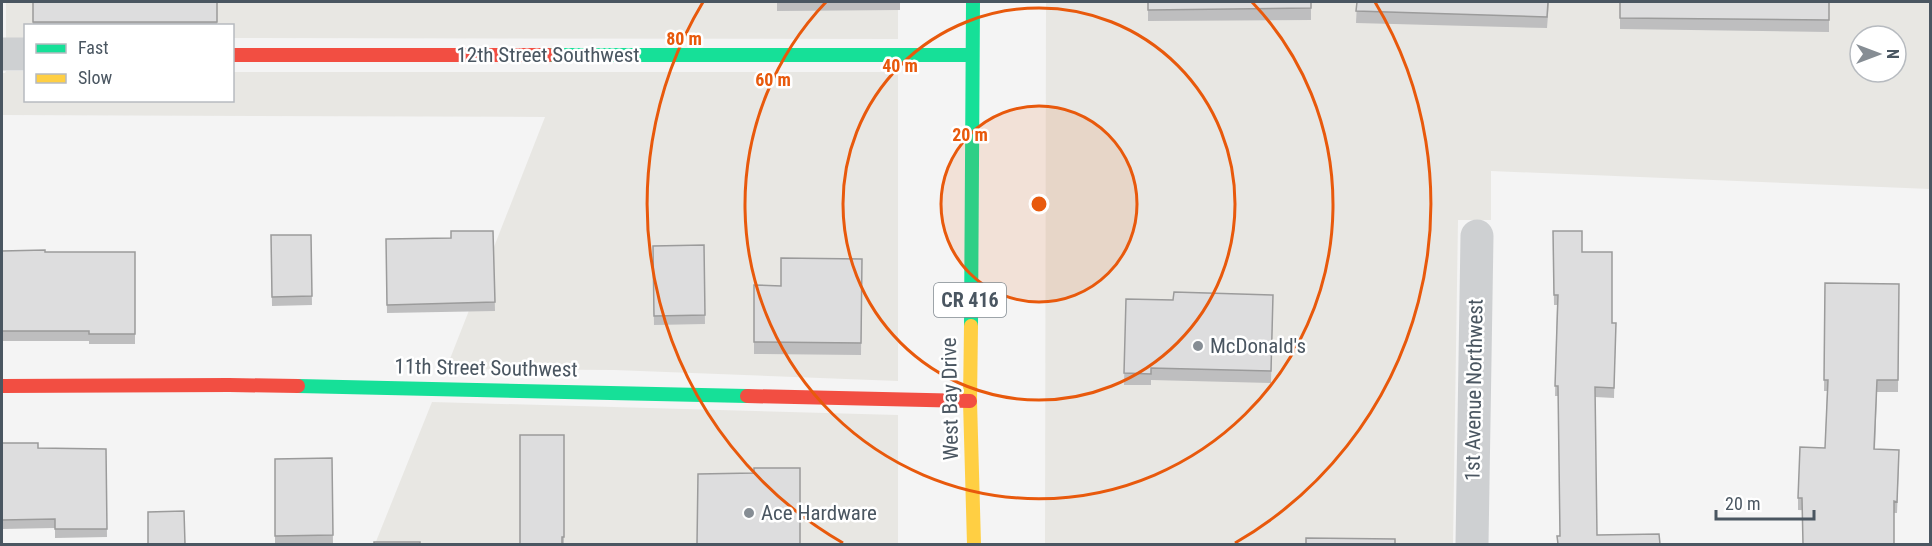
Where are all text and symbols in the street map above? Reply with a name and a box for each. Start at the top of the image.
legend [24,24,234,102]
north arrow [1848,24,1908,84]
text: 80 m [666,28,702,49]
text: Fast [78,37,109,58]
street label: 12th Street Southwest [456,43,640,67]
text: N [1883,49,1902,59]
text: 40 m [882,55,918,76]
text: Slow [78,67,113,88]
text: 60 m [755,69,791,90]
text: 20 m [952,124,988,145]
centre of rings [1029,194,1049,214]
road number: CR 416 [934,283,1006,317]
street label: 1st Avenue Northwest [1460,299,1488,481]
place label: McDonald's [1210,334,1306,358]
street label: West Bay Drive [937,337,963,461]
marker: McDonald's [1191,339,1205,353]
street label: 11th Street Southwest [394,354,578,382]
scale bar [1716,483,1814,521]
text: 20 m [1725,493,1760,514]
place label: Ace Hardware [761,501,877,525]
marker: Ace Hardware [742,506,756,520]

